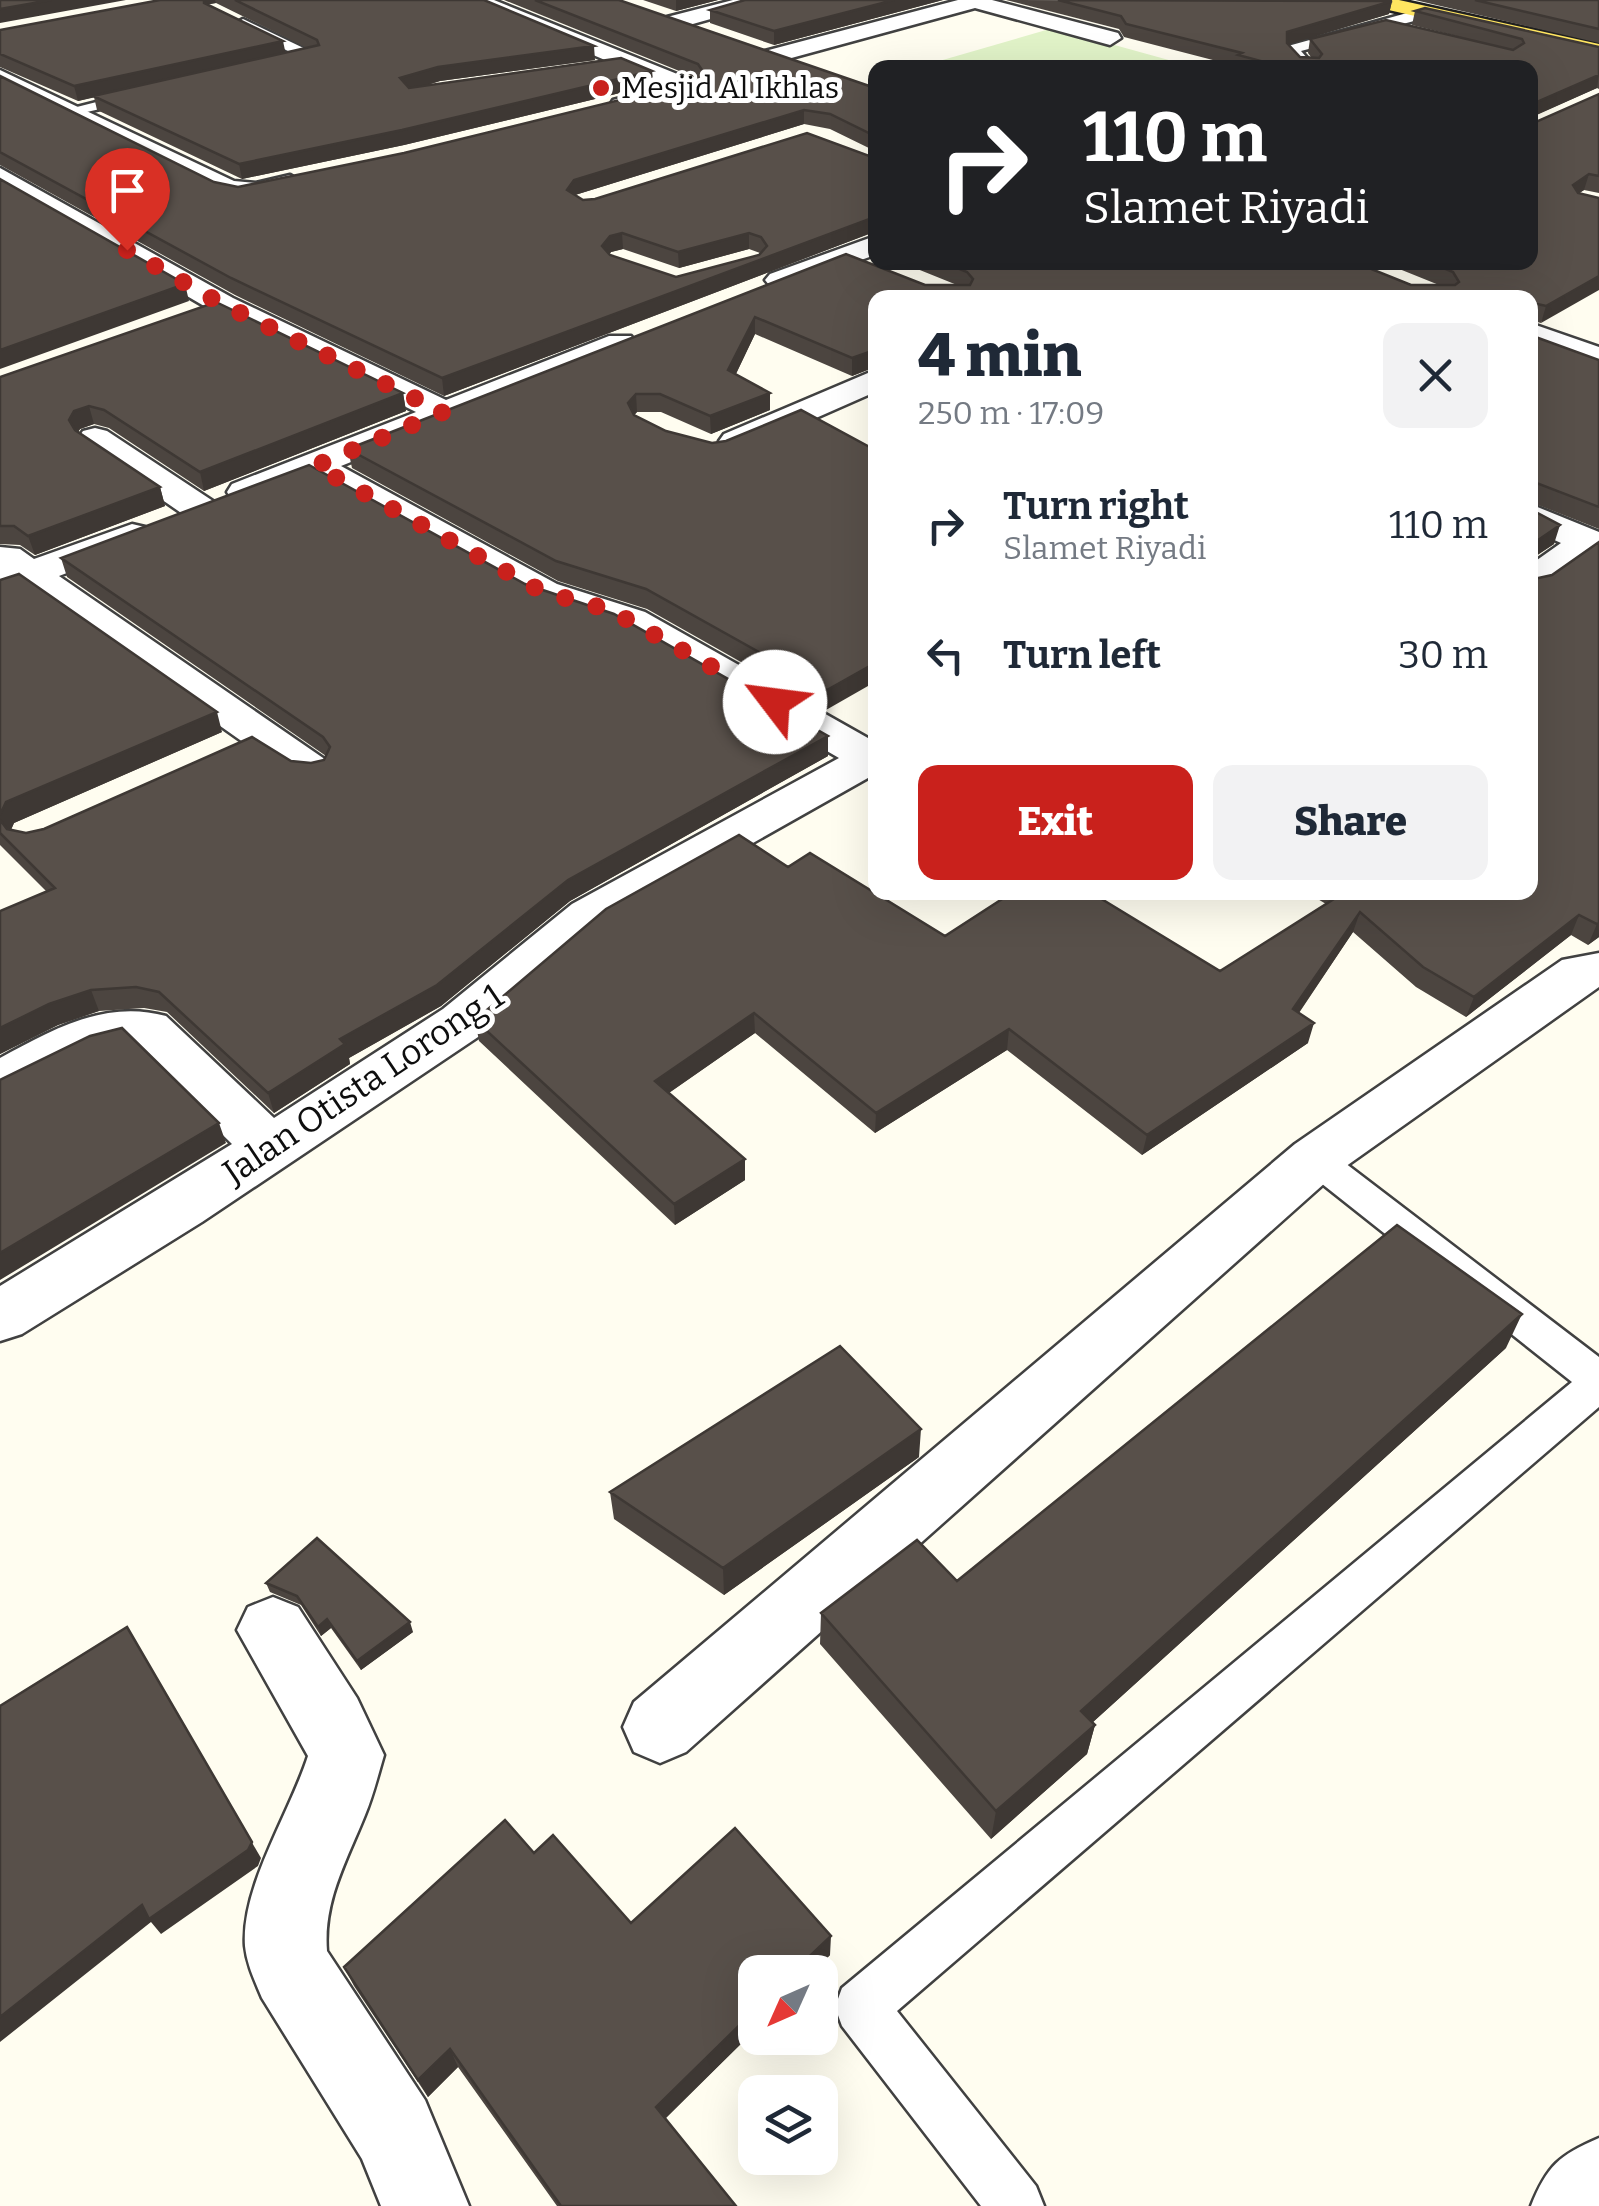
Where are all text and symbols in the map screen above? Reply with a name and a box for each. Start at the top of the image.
place label: Mesjid Al Ikhlas [621,70,839,106]
marker: Mesjid Al Ikhlas [590,77,612,99]
text: 110 m [1083,96,1267,180]
icon: right [918,100,1048,230]
pin [85,148,170,251]
icon: arrive [100,163,155,218]
text: Slamet Riyadi [1083,181,1369,235]
text: 4 min [918,320,1081,392]
button: close [1383,323,1488,428]
text: 250 m · 17:09 [918,394,1104,432]
text: Turn right [1003,483,1189,529]
icon: right [918,498,973,553]
text: 110 m [1389,502,1488,548]
text: Slamet Riyadi [1003,529,1207,567]
icon: left [918,628,973,683]
text: Turn left [1003,632,1161,678]
text: 30 m [1398,632,1488,678]
position arrow [723,650,827,754]
button: Exit [918,765,1193,880]
button: Share [1213,765,1488,880]
street label: Jalan Otista Lorong 1 [214,975,511,1194]
north arrow [738,1955,838,2055]
map controls [738,1955,838,2175]
button: layers [738,2075,838,2175]

